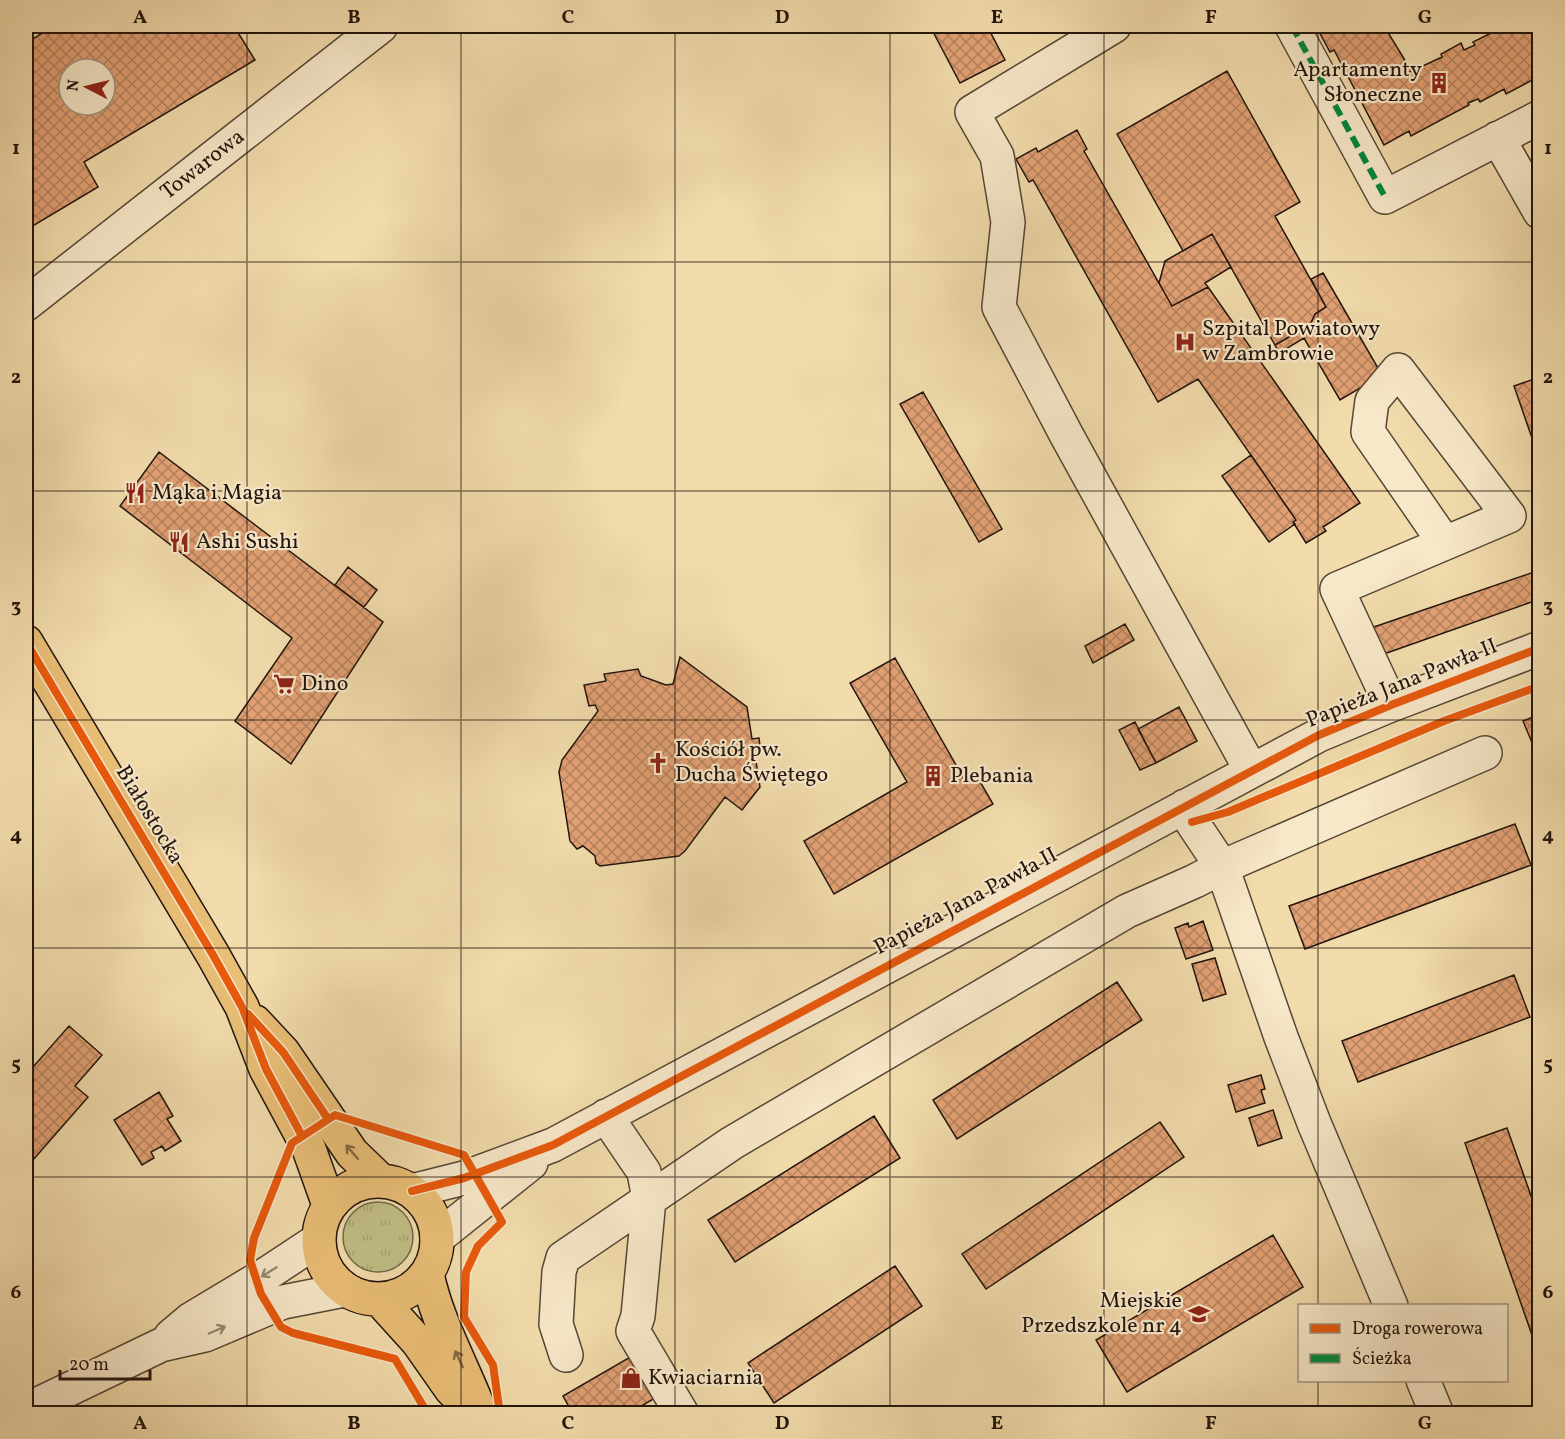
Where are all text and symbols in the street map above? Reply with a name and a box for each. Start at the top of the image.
text: A [133,4,147,32]
text: B [347,4,361,32]
text: C [562,4,575,32]
text: D [775,4,789,32]
text: E [991,4,1003,32]
text: F [1205,4,1217,32]
text: G [1418,4,1432,32]
place label: Apartamenty Słoneczne [1293,55,1422,111]
north arrow [57,57,117,117]
building icon: Apartamenty Słoneczne [1427,71,1451,95]
text: N [62,78,86,93]
street label: Towarowa [154,122,252,208]
text: 1 [12,135,20,163]
text: 1 [1544,135,1552,163]
place label: Szpital Powiatowy w Zambrowie [1202,314,1380,370]
hospital icon: Szpital Powiatowy w Zambrowie [1173,330,1197,354]
text: 2 [11,364,21,392]
text: 2 [1543,364,1553,392]
place label: Mąka i Magia [152,478,282,509]
restaurant icon: Mąka i Magia [123,481,147,505]
place label: Ashi Sushi [196,527,299,558]
restaurant icon: Ashi Sushi [167,530,191,554]
text: 3 [11,593,21,621]
text: 3 [1543,593,1553,621]
street label: Papieża Jana Pawła II [1302,631,1502,737]
place label: Dino [301,669,349,700]
supermarket icon: Dino [272,672,296,696]
place label: Kościół pw. Ducha Świętego [675,735,828,791]
church icon: Kościół pw. Ducha Świętego [646,751,670,775]
street label: Białostocka [107,760,191,870]
place label: Plebania [950,761,1034,792]
building icon: Plebania [921,764,945,788]
text: 4 [10,822,22,850]
text: 4 [1542,822,1554,850]
street label: Papieża Jana Pawła II [869,840,1063,964]
text: 5 [11,1051,21,1079]
text: 5 [1543,1051,1553,1079]
one-way arrow [345,1145,359,1160]
one-way arrow [261,1267,278,1279]
text: 6 [11,1279,22,1307]
text: 6 [1543,1279,1554,1307]
place label: Miejskie Przedszkole nr 4 [1021,1286,1182,1342]
school or university icon: Miejskie Przedszkole nr 4 [1187,1302,1211,1326]
legend [1298,1304,1508,1382]
text: Droga rowerowa [1352,1317,1483,1342]
one-way arrow [208,1324,226,1335]
scale bar [60,1343,150,1381]
text: Ścieżka [1352,1347,1412,1372]
one-way arrow [452,1351,464,1369]
text: 20 m [69,1353,109,1378]
place label: Kwiaciarnia [648,1363,763,1394]
shop icon: Kwiaciarnia [619,1366,643,1390]
text: A [133,1410,147,1438]
text: B [347,1410,361,1438]
text: C [562,1410,575,1438]
text: D [775,1410,789,1438]
text: E [991,1410,1003,1438]
text: F [1205,1410,1217,1438]
text: G [1418,1410,1432,1438]

